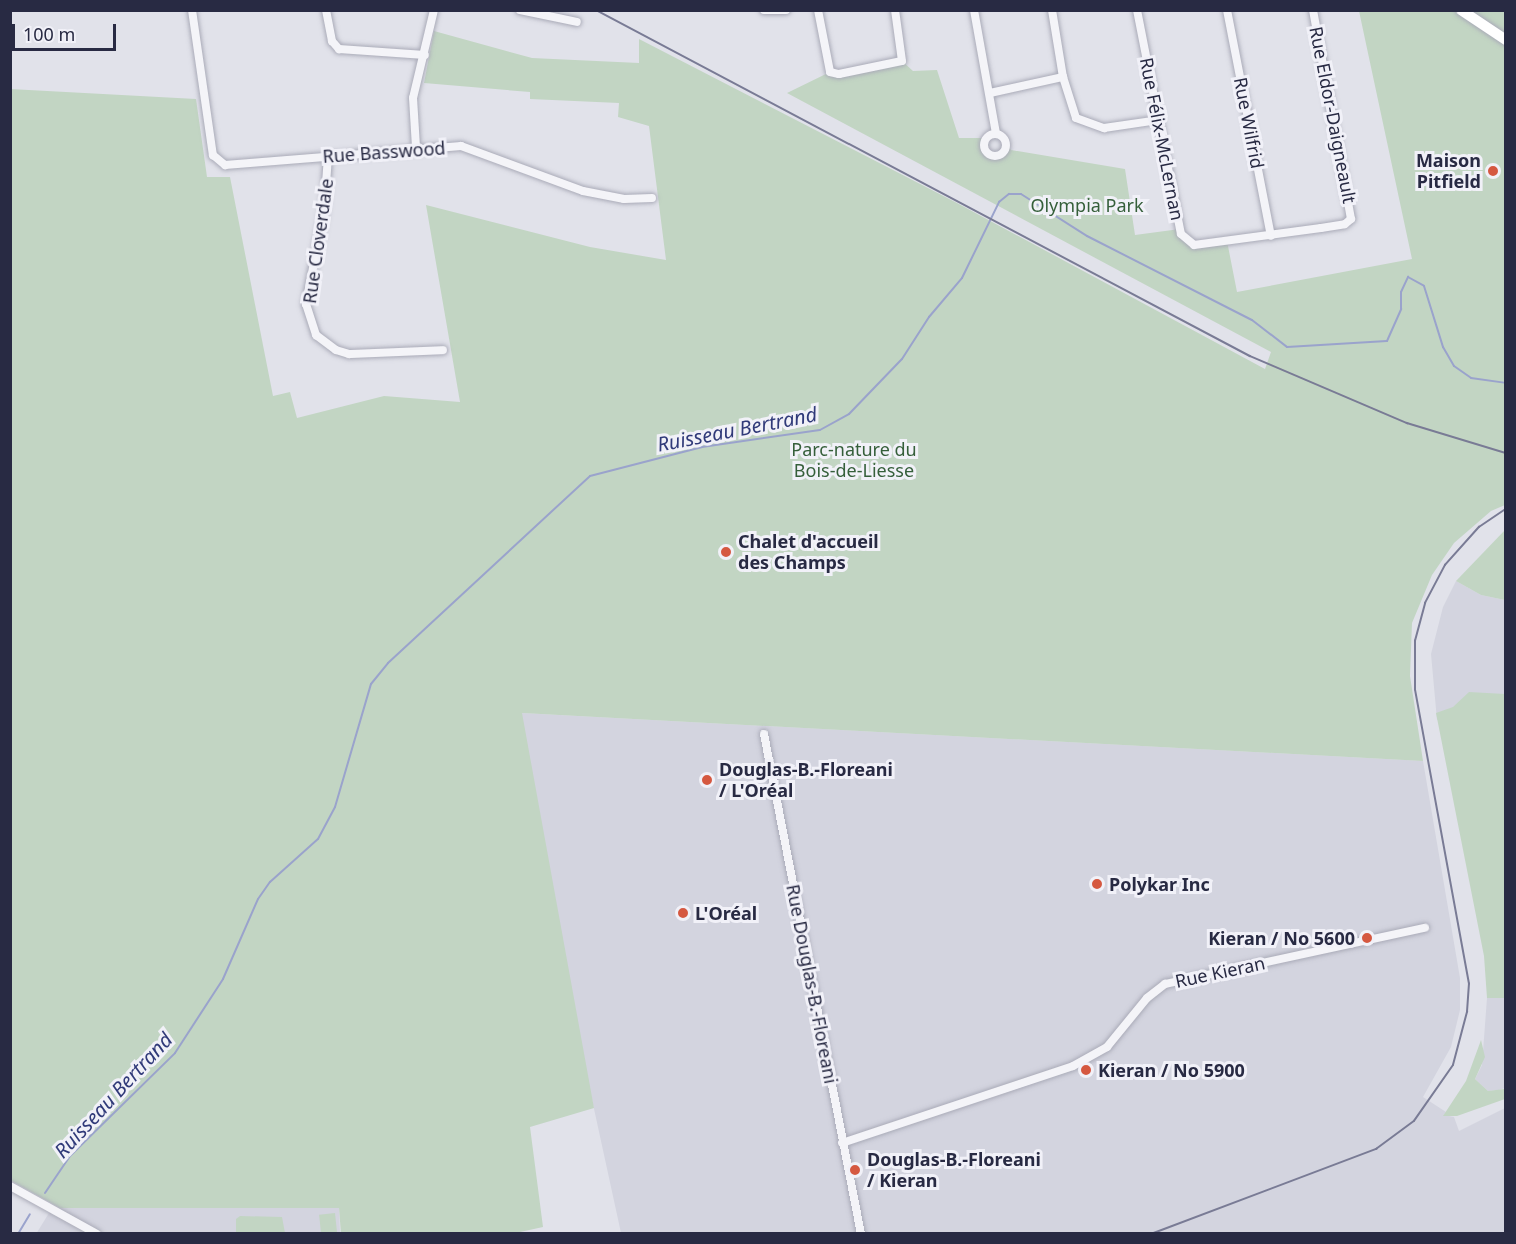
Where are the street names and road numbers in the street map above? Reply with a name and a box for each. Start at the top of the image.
street label: Rue Eldor-Daigneault [1305,25,1361,205]
street label: Rue Félix-McLernan [1136,56,1188,222]
street label: Rue Wilfrid [1230,76,1268,170]
street label: Rue Basswood [322,137,446,167]
street label: Rue Cloverdale [299,177,337,305]
street label: Rue Douglas-B.-Floreani [782,882,842,1086]
street label: Rue Kieran [1173,952,1267,992]

